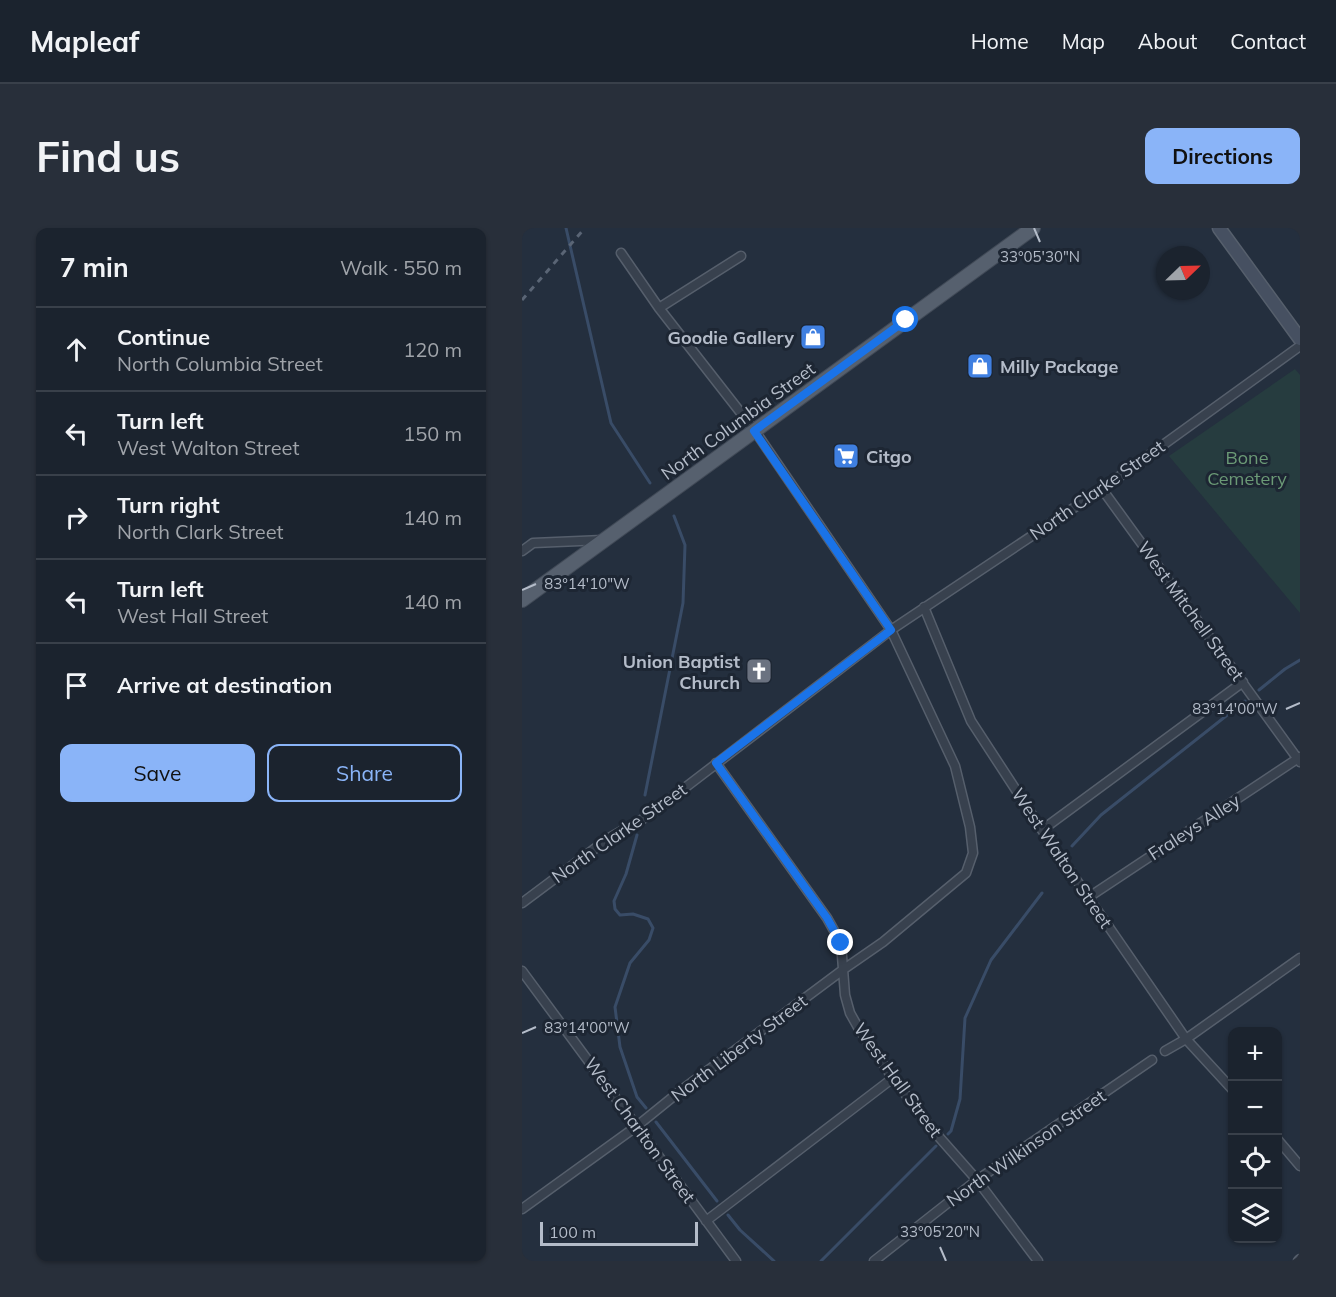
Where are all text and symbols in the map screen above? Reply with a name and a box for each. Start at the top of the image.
text: Mapleaf [30,24,139,59]
text: Home [971,28,1029,54]
text: Map [1062,28,1105,54]
text: About [1138,28,1197,54]
text: Contact [1230,28,1306,54]
button: Directions [1145,128,1300,184]
text: Find us [36,130,180,183]
north arrow [1156,246,1210,300]
text: 33°05'30"N [1000,247,1080,266]
text: 7 min [60,251,129,284]
text: Walk · 550 m [340,255,462,280]
route start [892,306,918,332]
shop icon: Goodie Gallery [798,322,828,352]
text: Continue [117,323,210,351]
place label: Goodie Gallery [668,326,794,349]
icon: ahead [60,333,93,366]
text: 120 m [403,337,462,362]
text: North Columbia Street [117,351,323,376]
shop icon: Milly Package [965,351,995,381]
place label: Milly Package [1000,355,1118,378]
street label: North Columbia Street [656,357,820,485]
text: Turn left [117,407,204,435]
icon: left [60,417,93,450]
text: 150 m [403,421,462,446]
text: West Walton Street [117,435,299,460]
street label: North Clarke Street [1025,435,1169,545]
supermarket icon: Citgo [831,441,861,471]
place label: Citgo [866,445,912,468]
park label: Bone Cemetery [1207,446,1287,490]
text: Turn right [117,491,220,519]
icon: right [60,501,93,534]
text: 140 m [403,505,462,530]
text: North Clark Street [117,519,284,544]
street label: West Mitchell Street [1133,537,1249,685]
text: 83°14'10"W [544,574,630,593]
text: Turn left [117,575,204,603]
icon: left [60,585,93,618]
text: 140 m [403,589,462,614]
text: West Hall Street [117,603,268,628]
place label: Union Baptist Church [623,650,740,694]
church icon: Union Baptist Church [744,656,774,686]
icon: arrive [60,669,93,702]
text: Arrive at destination [117,671,332,699]
text: 83°14'00"W [1192,699,1278,718]
button: Save [60,744,255,802]
button: Share [267,744,462,802]
street label: North Clarke Street [547,778,691,888]
street label: West Walton Street [1007,784,1117,932]
street label: Fraleys Alley [1144,788,1245,865]
route end [827,929,853,955]
street label: North Liberty Street [666,989,812,1107]
text: 83°14'00"W [544,1018,630,1037]
street label: West Hall Street [849,1018,947,1142]
map controls [1228,1027,1282,1243]
button: + [1228,1027,1282,1081]
street label: West Charlton Street [579,1053,701,1207]
button: − [1228,1081,1282,1135]
street label: North Wilkinson Street [942,1084,1110,1212]
button: locate [1228,1135,1282,1189]
button: layers [1228,1189,1282,1243]
scale bar [540,1219,698,1246]
text: 100 m [549,1222,596,1242]
text: 33°05'20"N [900,1222,980,1241]

